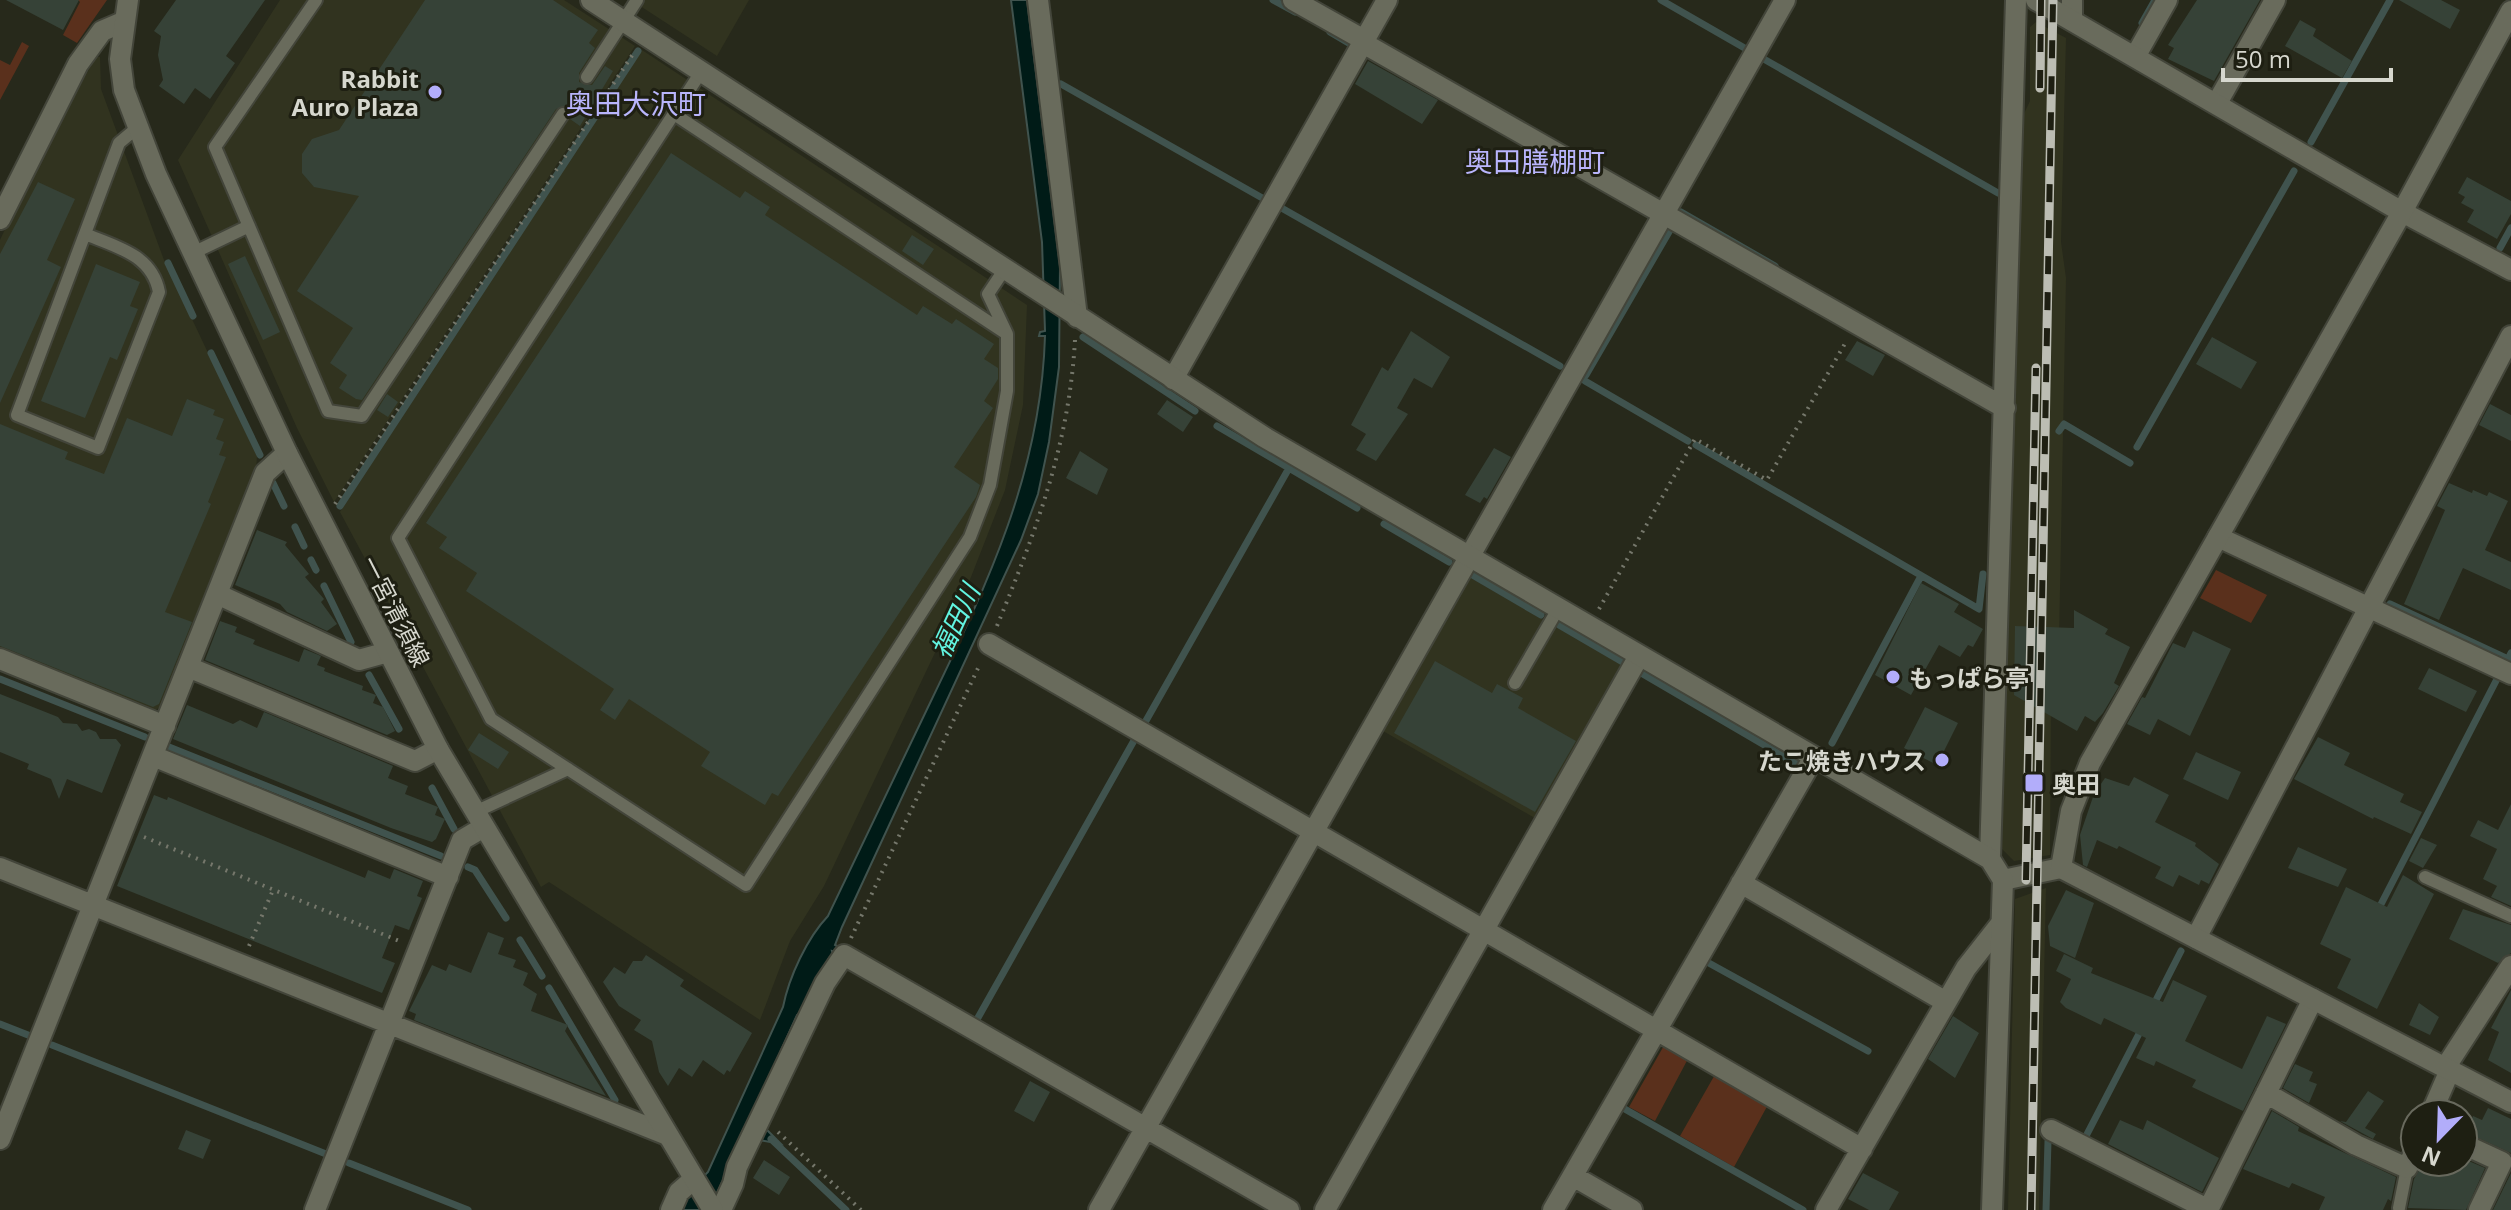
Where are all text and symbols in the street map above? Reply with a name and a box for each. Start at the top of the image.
scale bar [2223,32,2391,82]
text: 50 m [2235,42,2291,75]
place label: Rabbit Auro Plaza [292,62,419,123]
marker: Rabbit Auro Plaza [426,83,444,101]
district label: 奥田大沢町 [566,84,706,122]
district label: 奥田膳棚町 [1465,142,1605,180]
street label: 一宮清須線 [354,550,438,672]
water label: 福田川 [922,575,989,664]
place label: もっぱら亭 [1909,661,2029,694]
marker: もっぱら亭 [1884,668,1902,686]
place label: たこ焼きハウス [1758,744,1926,777]
marker: たこ焼きハウス [1933,751,1951,769]
place label: 奥田 [2052,767,2100,800]
marker: 奥田 [2023,772,2045,794]
north arrow [2399,1098,2479,1178]
text: N [2417,1140,2445,1175]

